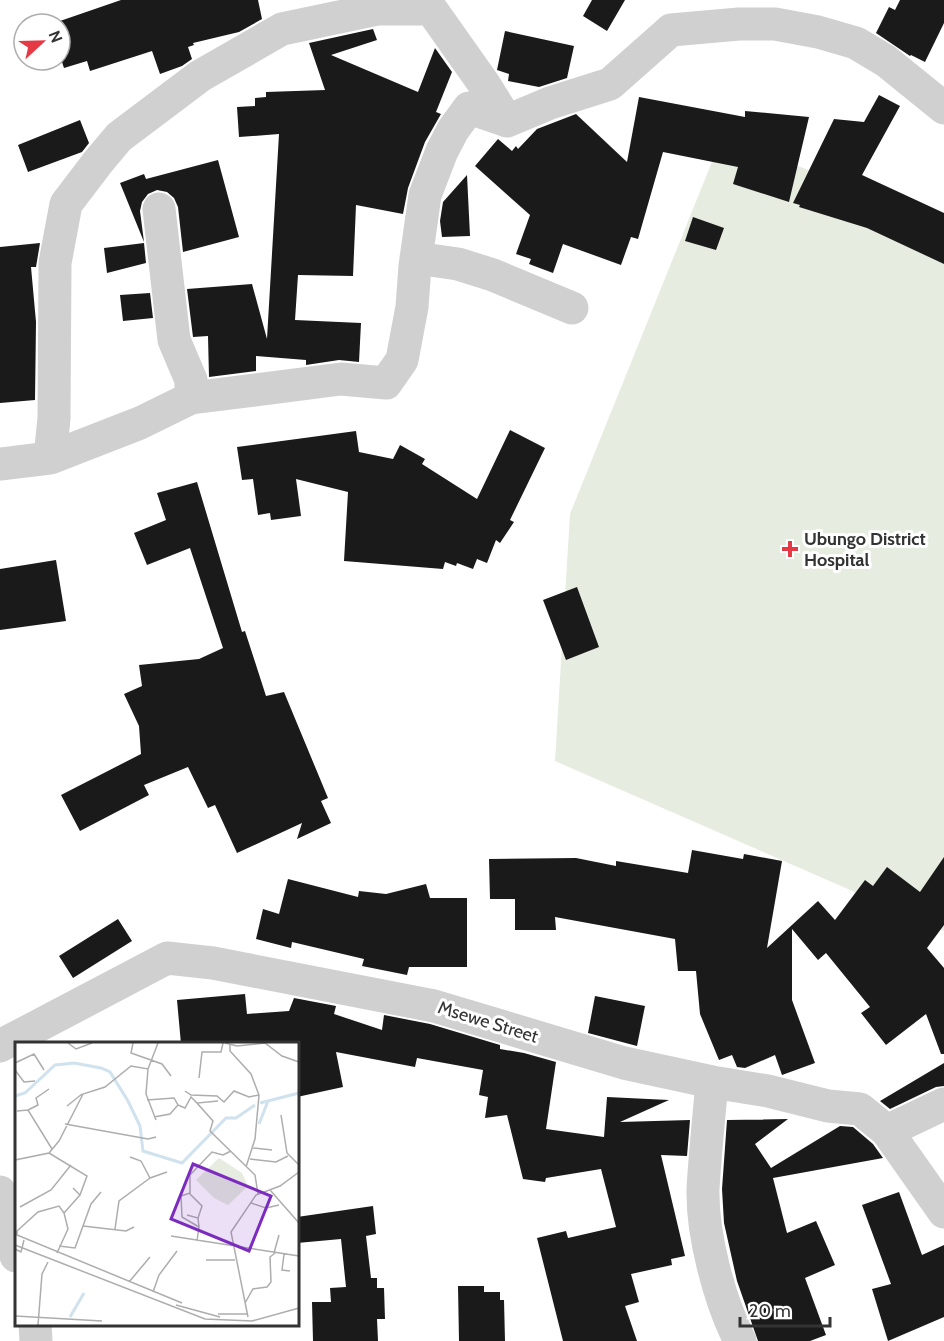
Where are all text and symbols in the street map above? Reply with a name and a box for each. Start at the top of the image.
north arrow [12,12,72,72]
text: N [45,28,66,45]
place label: Ubungo District Hospital [804,528,926,571]
marker: Ubungo District Hospital [781,540,799,558]
street label: Msewe Street [435,996,541,1048]
inset map [15,1042,298,1326]
scale bar [740,1290,830,1328]
text: 20 m [749,1300,791,1322]

